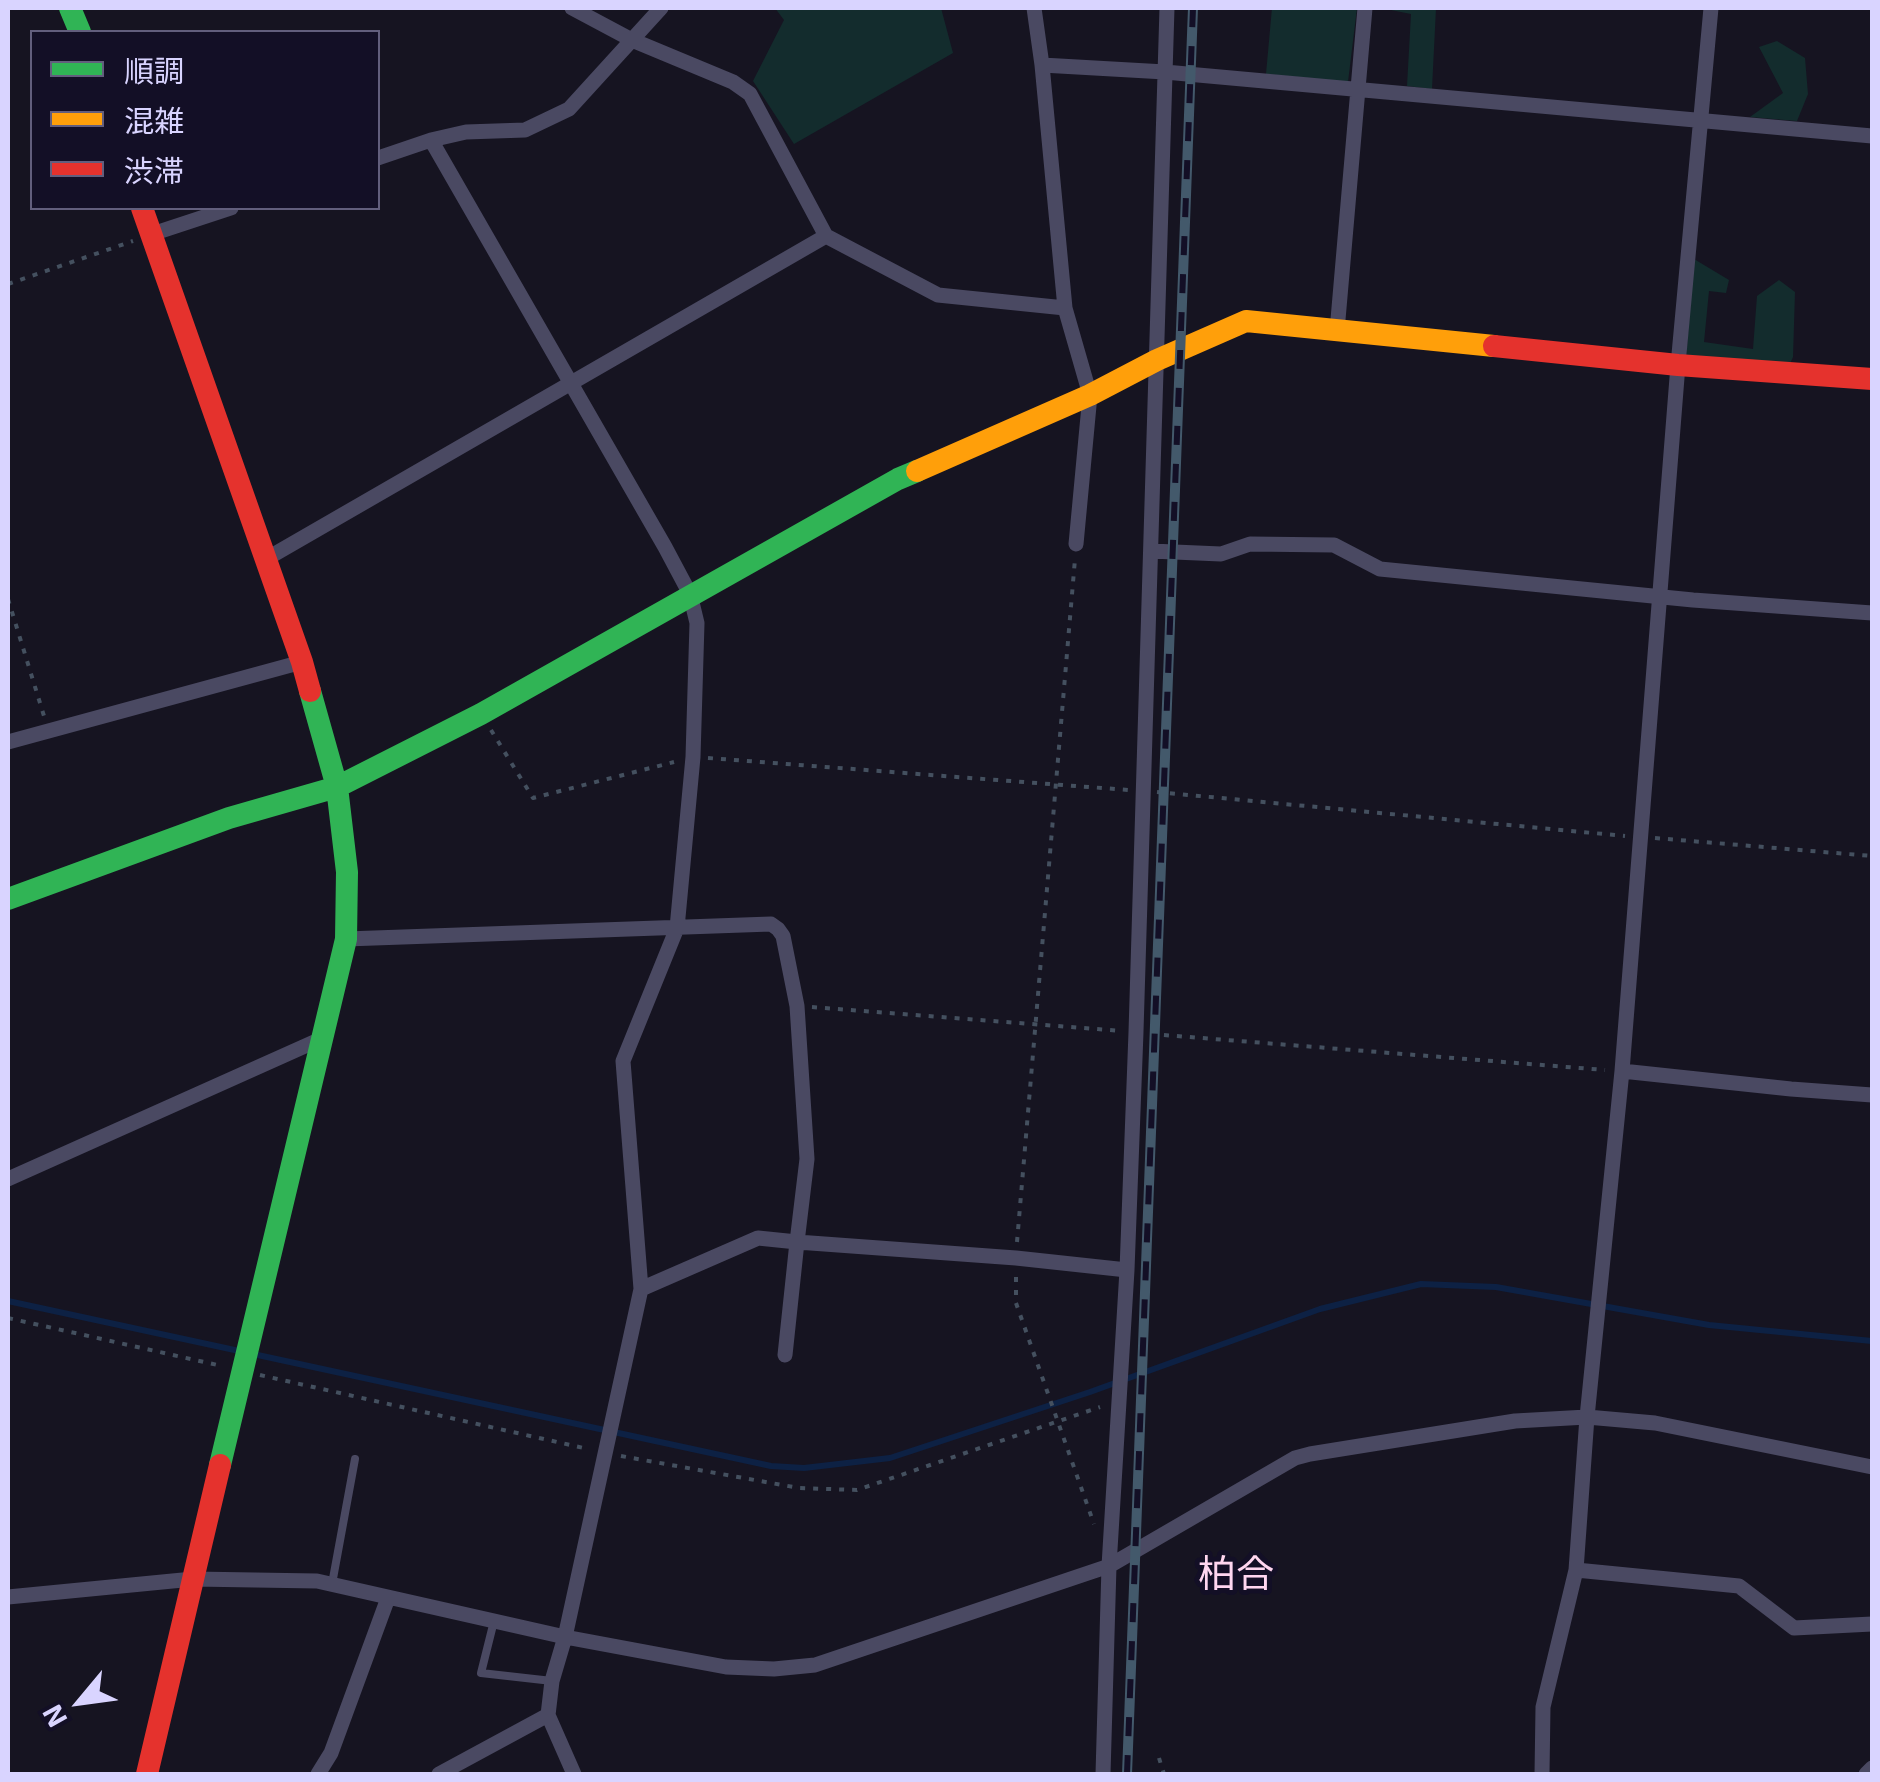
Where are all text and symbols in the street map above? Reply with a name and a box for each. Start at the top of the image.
legend [30,30,380,210]
text: 順調 [124,52,184,88]
text: 混雑 [124,102,184,138]
text: 渋滞 [124,152,184,188]
district label: 柏合 [1198,1551,1274,1597]
north arrow [30,1652,130,1752]
text: N [34,1699,74,1734]

